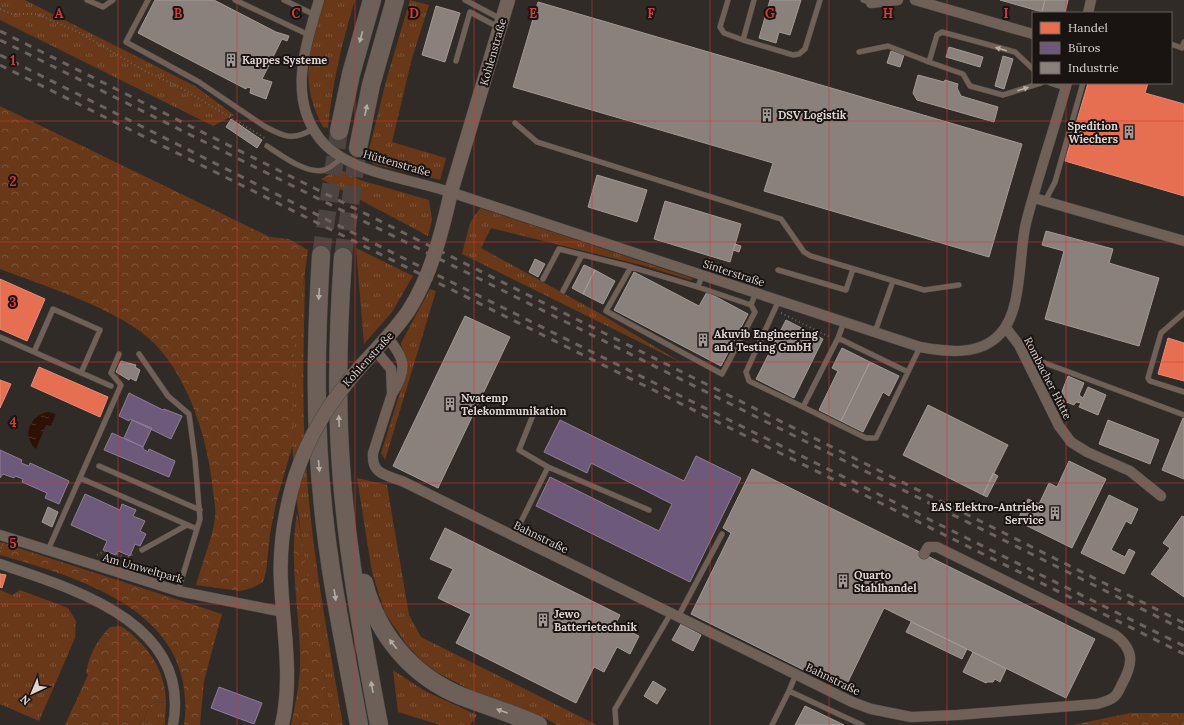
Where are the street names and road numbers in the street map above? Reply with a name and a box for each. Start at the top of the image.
street label: Kohlenstraße [477,17,509,87]
street label: Hüttenstraße [362,147,432,179]
street label: Sinterstraße [701,256,767,290]
street label: Kohlenstraße [340,329,396,389]
street label: Rombacher Hütte [1021,334,1075,422]
street label: Bahnstraße [511,518,571,556]
street label: Am Umweltpark [100,550,185,586]
street label: Bahnstraße [803,660,863,698]

